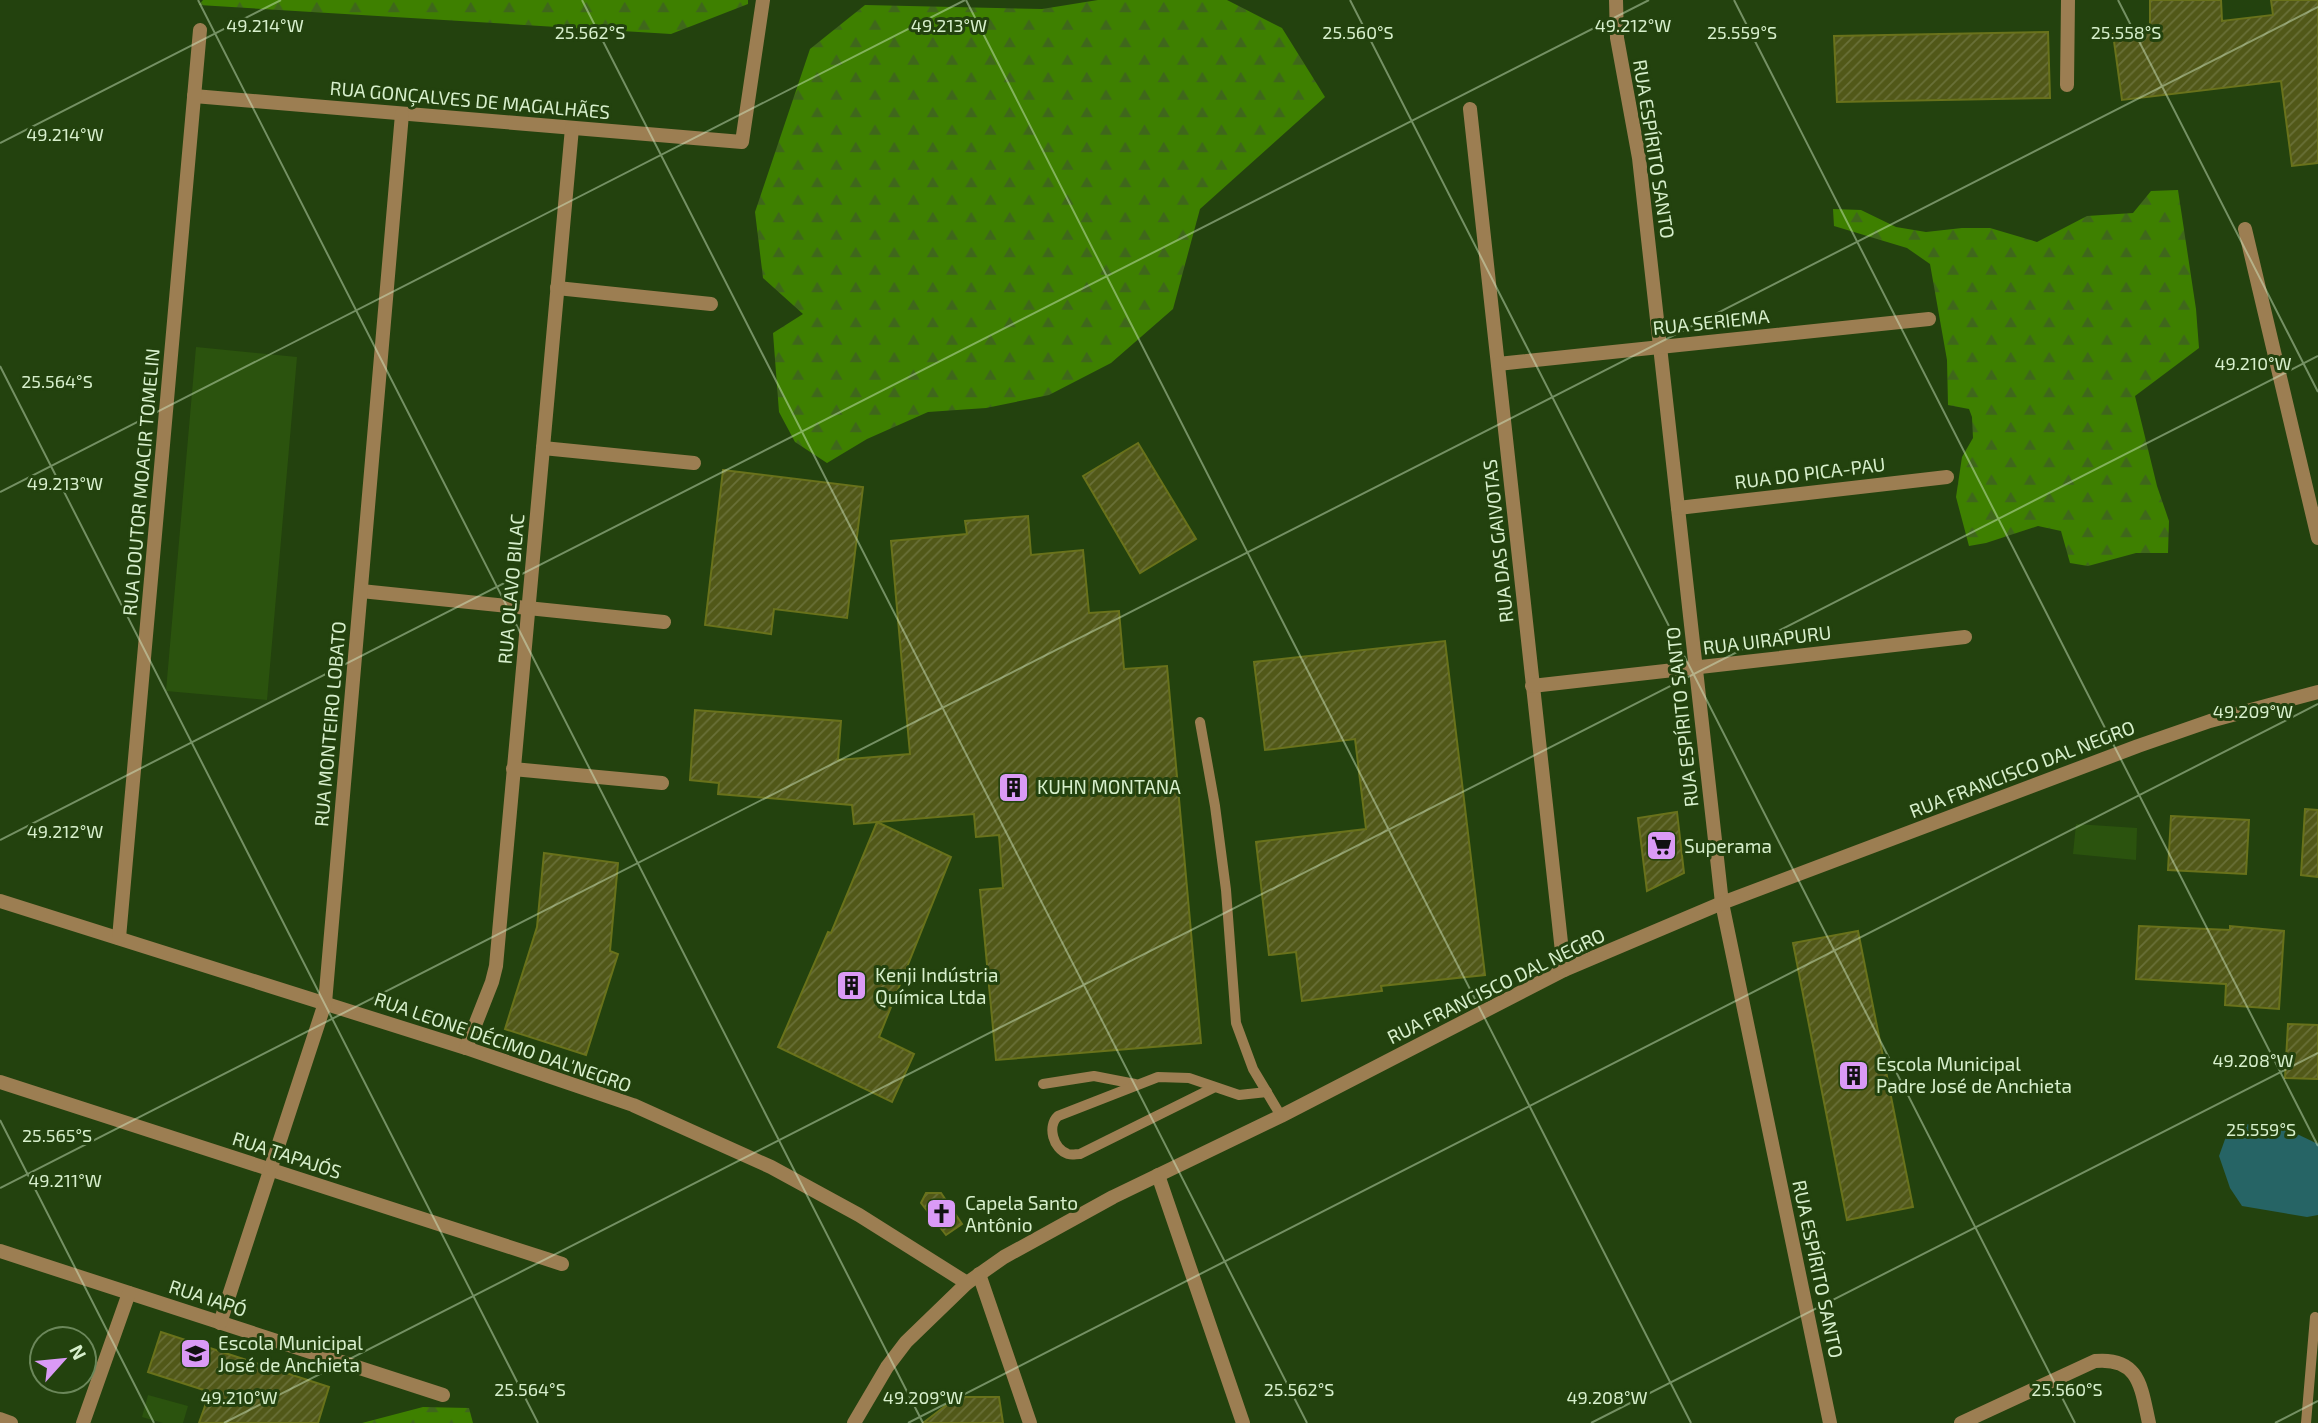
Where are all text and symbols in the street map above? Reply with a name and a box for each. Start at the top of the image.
text: 49.214°W [226,14,304,36]
text: 49.213°W [911,14,987,36]
text: 49.212°W [1595,14,1671,36]
text: 25.562°S [555,21,625,43]
text: 25.560°S [1322,21,1394,43]
text: 25.559°S [1707,21,1777,43]
text: 25.558°S [2091,21,2161,43]
street label: RUA ESPÍRITO SANTO [1629,58,1680,240]
street label: RUA GONÇALVES DE MAGALHÃES [329,76,611,124]
text: 49.214°W [26,123,104,145]
street label: RUA SERIEMA [1652,304,1771,339]
street label: RUA DOUTOR MOACIR TOMELIN [117,347,164,617]
text: 49.210°W [2214,352,2292,374]
text: 25.564°S [21,370,93,392]
street label: RUA DO PICA-PAU [1733,452,1887,493]
street label: RUA DAS GAIVOTAS [1477,458,1518,624]
text: 49.213°W [27,472,103,494]
street label: RUA OLAVO BILAC [492,513,529,665]
street label: RUA MONTEIRO LOBATO [309,620,350,828]
street label: RUA UIRAPURU [1701,620,1833,659]
street label: RUA ESPÍRITO SANTO [1661,626,1702,808]
text: 49.209°W [2213,700,2293,722]
street label: RUA FRANCISCO DAL NEGRO [1906,715,2138,822]
building icon: KUHN MONTANA [997,770,1031,804]
place label: KUHN MONTANA [1037,775,1181,798]
text: 49.212°W [27,820,103,842]
supermarket icon: Superama [1644,829,1678,863]
place label: Superama [1684,834,1772,857]
street label: RUA FRANCISCO DAL NEGRO [1383,923,1608,1048]
place label: Kenji Indústria Química Ltda [875,963,998,1008]
building icon: Kenji Indústria Química Ltda [835,969,869,1003]
street label: RUA LEONE DÉCIMO DAL'NEGRO [372,987,635,1096]
text: 49.208°W [2213,1049,2293,1071]
place label: Escola Municipal Padre José de Anchieta [1876,1052,2072,1097]
building icon: Escola Municipal Padre José de Anchieta [1836,1058,1870,1092]
text: 25.559°S [2226,1118,2296,1140]
text: 25.565°S [22,1124,92,1146]
street label: RUA TAPAJÓS [230,1126,345,1183]
text: 49.211°W [28,1169,102,1191]
street label: RUA ESPÍRITO SANTO [1788,1178,1849,1360]
place label: Capela Santo Antônio [965,1191,1078,1236]
church icon: Capela Santo Antônio [925,1197,959,1231]
street label: RUA IAPÓ [166,1274,250,1321]
north arrow [28,1325,98,1395]
place label: Escola Municipal José de Anchieta [218,1331,363,1376]
school or university icon: Escola Municipal José de Anchieta [178,1337,212,1371]
text: N [65,1341,92,1363]
text: 25.564°S [494,1378,566,1400]
text: 25.562°S [1264,1378,1334,1400]
text: 25.560°S [2031,1378,2103,1400]
text: 49.210°W [200,1386,278,1408]
text: 49.209°W [883,1386,963,1408]
text: 49.208°W [1567,1386,1647,1408]

